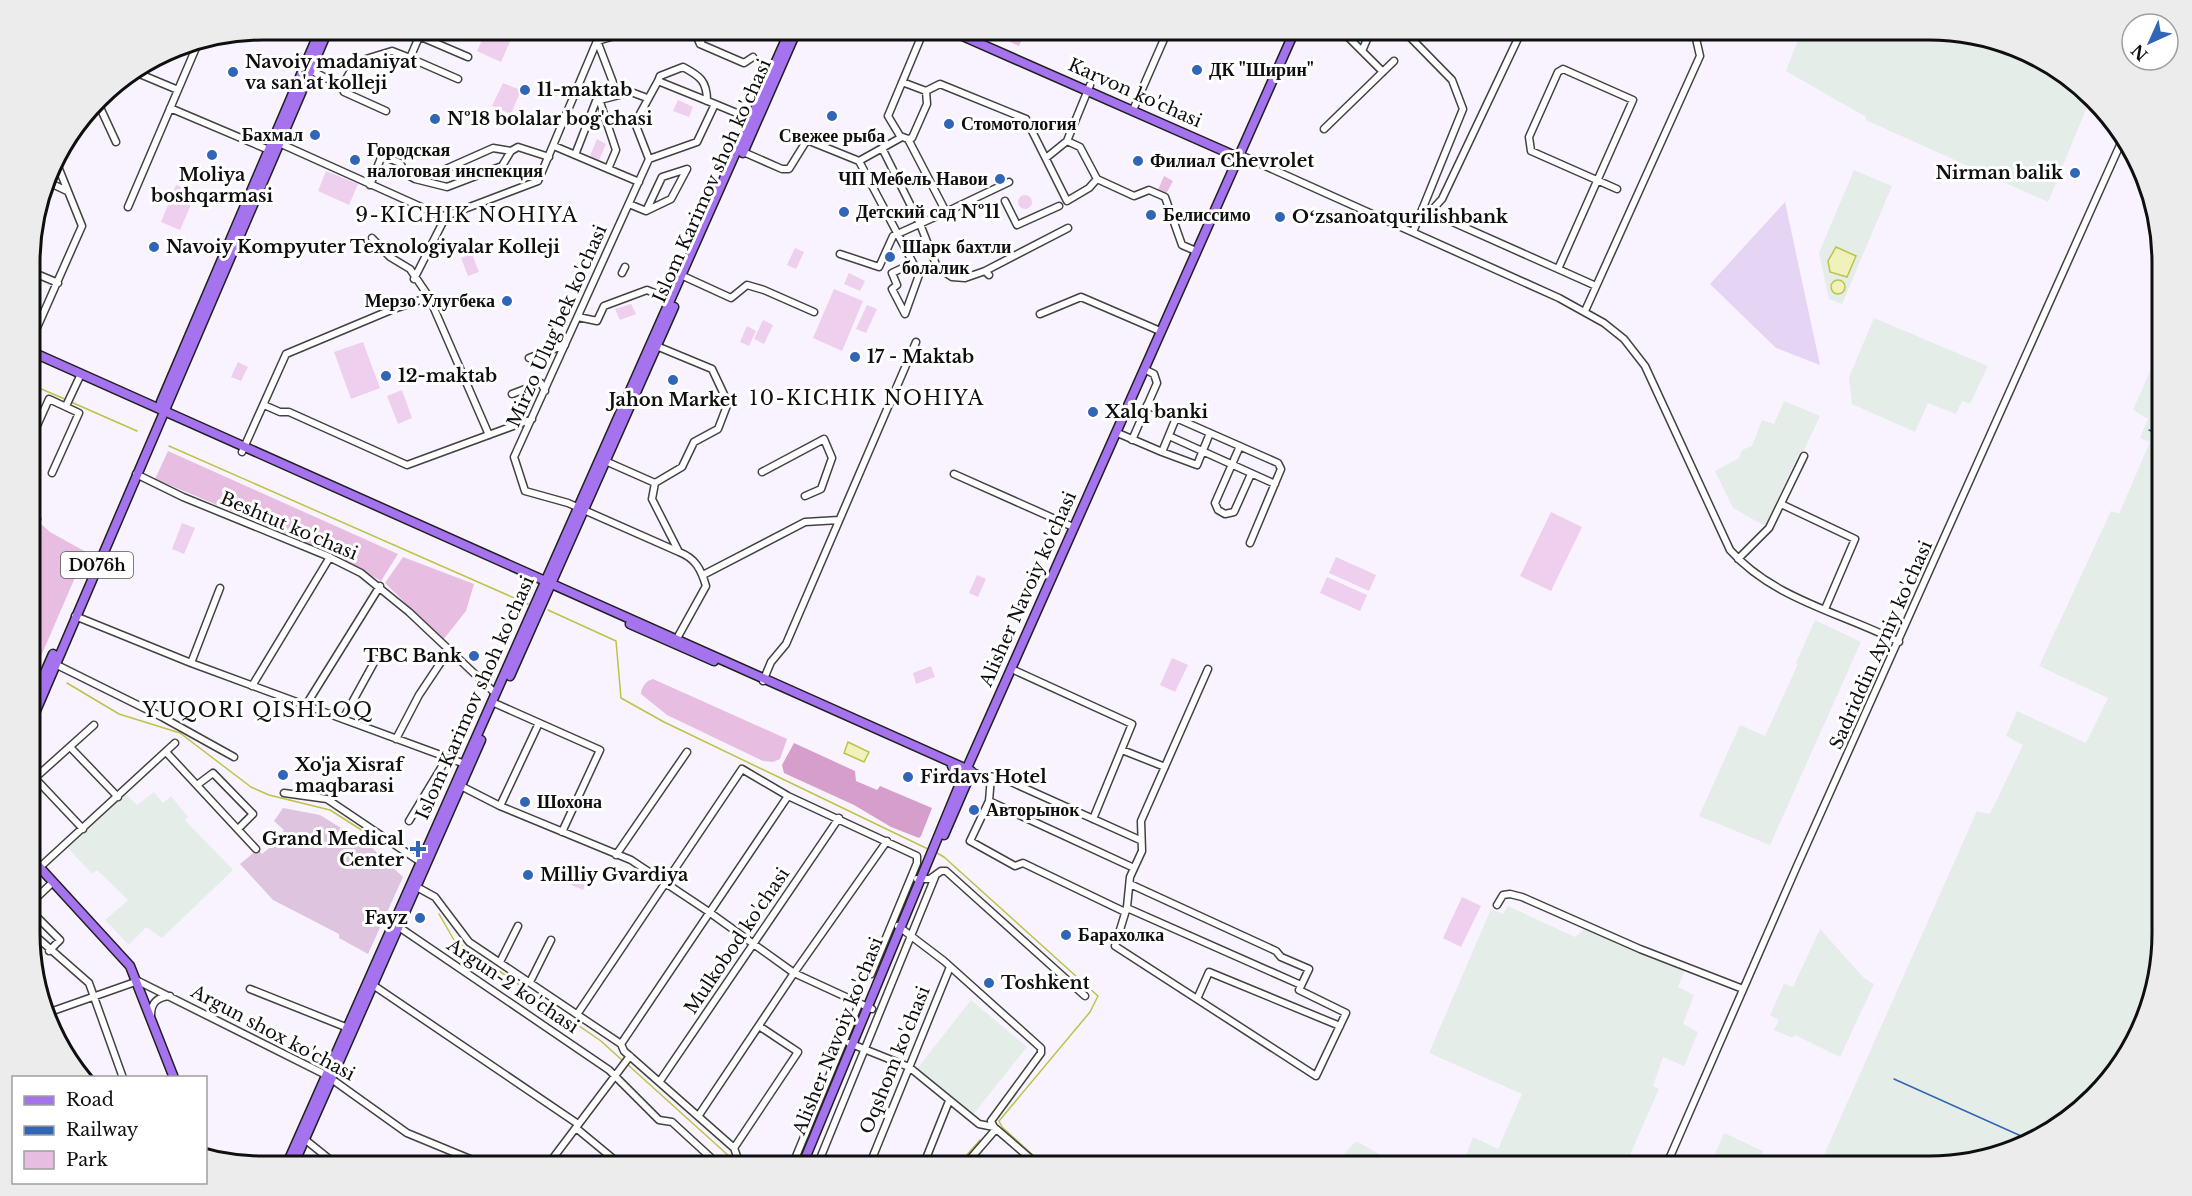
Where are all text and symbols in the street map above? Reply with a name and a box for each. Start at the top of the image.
north arrow [2120,12,2180,72]
text: N [2127,40,2152,65]
place label: Navoiy madaniyat va san'at kolleji [245,51,417,94]
street label: Karvon ko'chasi [1065,54,1205,132]
street label: Islom Karimov shoh ko'chasi [648,56,776,306]
place label: ДК "Ширин" [1209,59,1314,81]
marker: ДК "Ширин" [1190,63,1204,77]
marker: Navoiy madaniyat va san'at kolleji [226,65,240,79]
place label: 11-maktab [537,79,632,101]
marker: 11-maktab [518,83,532,97]
place label: №18 bolalar bog'chasi [447,108,653,130]
marker: Свежее рыба [825,109,839,123]
marker: №18 bolalar bog'chasi [428,112,442,126]
place label: Стомотология [961,113,1077,135]
marker: Стомотология [942,117,956,131]
place label: Бахмал [242,124,303,146]
place label: Свежее рыба [779,125,885,147]
marker: Бахмал [308,128,322,142]
place label: Городская налоговая инспекция [367,139,543,182]
marker: Moliya boshqarmasi [205,148,219,162]
place label: Филиал Chevrolet [1150,150,1314,172]
marker: Городская налоговая инспекция [348,153,362,167]
marker: Филиал Chevrolet [1131,154,1145,168]
place label: Nirman balik [1935,162,2064,184]
place label: Moliya boshqarmasi [150,164,273,207]
marker: Nirman balik [2068,166,2082,180]
place label: ЧП Мебель Навои [838,168,988,190]
marker: ЧП Мебель Навои [993,172,1007,186]
place label: Детский сад №11 [856,201,1000,223]
district label: 9-KICHIK NOHIYA [355,203,579,227]
place label: Белиссимо [1163,204,1251,226]
marker: Детский сад №11 [837,205,851,219]
place label: Oʻzsanoatqurilishbank [1292,206,1509,228]
marker: Белиссимо [1144,208,1158,222]
marker: Oʻzsanoatqurilishbank [1273,210,1287,224]
street label: Mirzo Ulug'bek ko'chasi [502,221,612,431]
place label: Navoiy Kompyuter Texnologiyalar Kolleji [166,236,560,258]
place label: Шарк бахтли болалик [902,236,1011,279]
marker: Navoiy Kompyuter Texnologiyalar Kolleji [147,240,161,254]
marker: Шарк бахтли болалик [883,250,897,264]
place label: Мерзо Улугбека [365,290,495,312]
marker: Мерзо Улугбека [500,294,514,308]
place label: 17 - Maktab [867,346,974,368]
marker: 17 - Maktab [848,350,862,364]
place label: 12-maktab [398,365,497,387]
marker: 12-maktab [379,369,393,383]
marker: Jahon Market [666,373,680,387]
district label: 10-KICHIK NOHIYA [749,386,985,410]
place label: Jahon Market [605,389,737,411]
place label: Xalq banki [1104,401,1208,423]
marker: Xalq banki [1086,405,1100,419]
street label: Beshtut ko'chasi [217,487,361,565]
street label: Alisher Navoiy ko'chasi [975,488,1081,691]
street label: Sadriddin Ayniy ko'chasi [1825,537,1937,753]
road number: D076h [61,552,133,578]
street label: Islom Karimov shoh ko'chasi [411,573,539,823]
place label: TBC Bank [363,645,463,667]
marker: TBC Bank [467,649,481,663]
district label: YUQORI QISHLOQ [142,698,373,722]
place label: Xo'ja Xisraf maqbarasi [294,754,405,797]
place label: Firdavs Hotel [920,766,1047,788]
marker: Xo'ja Xisraf maqbarasi [276,768,290,782]
marker: Firdavs Hotel [901,770,915,784]
place label: Шохона [537,791,602,813]
marker: Шохона [518,795,532,809]
place label: Авторынок [986,799,1080,821]
marker: Авторынок [967,803,981,817]
place label: Grand Medical Center [262,828,405,871]
marker: Grand Medical Center [409,840,427,858]
place label: Milliy Gvardiya [540,864,689,886]
street label: Mulkobod ko'chasi [680,864,794,1018]
marker: Milliy Gvardiya [521,868,535,882]
place label: Fayz [364,907,408,929]
marker: Fayz [413,911,427,925]
place label: Барахолка [1078,924,1164,946]
marker: Барахолка [1059,928,1073,942]
street label: Argun-2 ko'chasi [442,933,583,1038]
street label: Alisher Navoiy ko'chasi [788,934,888,1139]
place label: Toshkent [1001,972,1090,994]
marker: Toshkent [982,976,996,990]
street label: Argun shox ko'chasi [186,980,359,1086]
street label: Oqshom ko'chasi [855,983,935,1137]
legend [12,1076,207,1184]
text: Road [66,1089,114,1111]
text: Railway [66,1119,139,1141]
text: Park [66,1149,108,1171]

